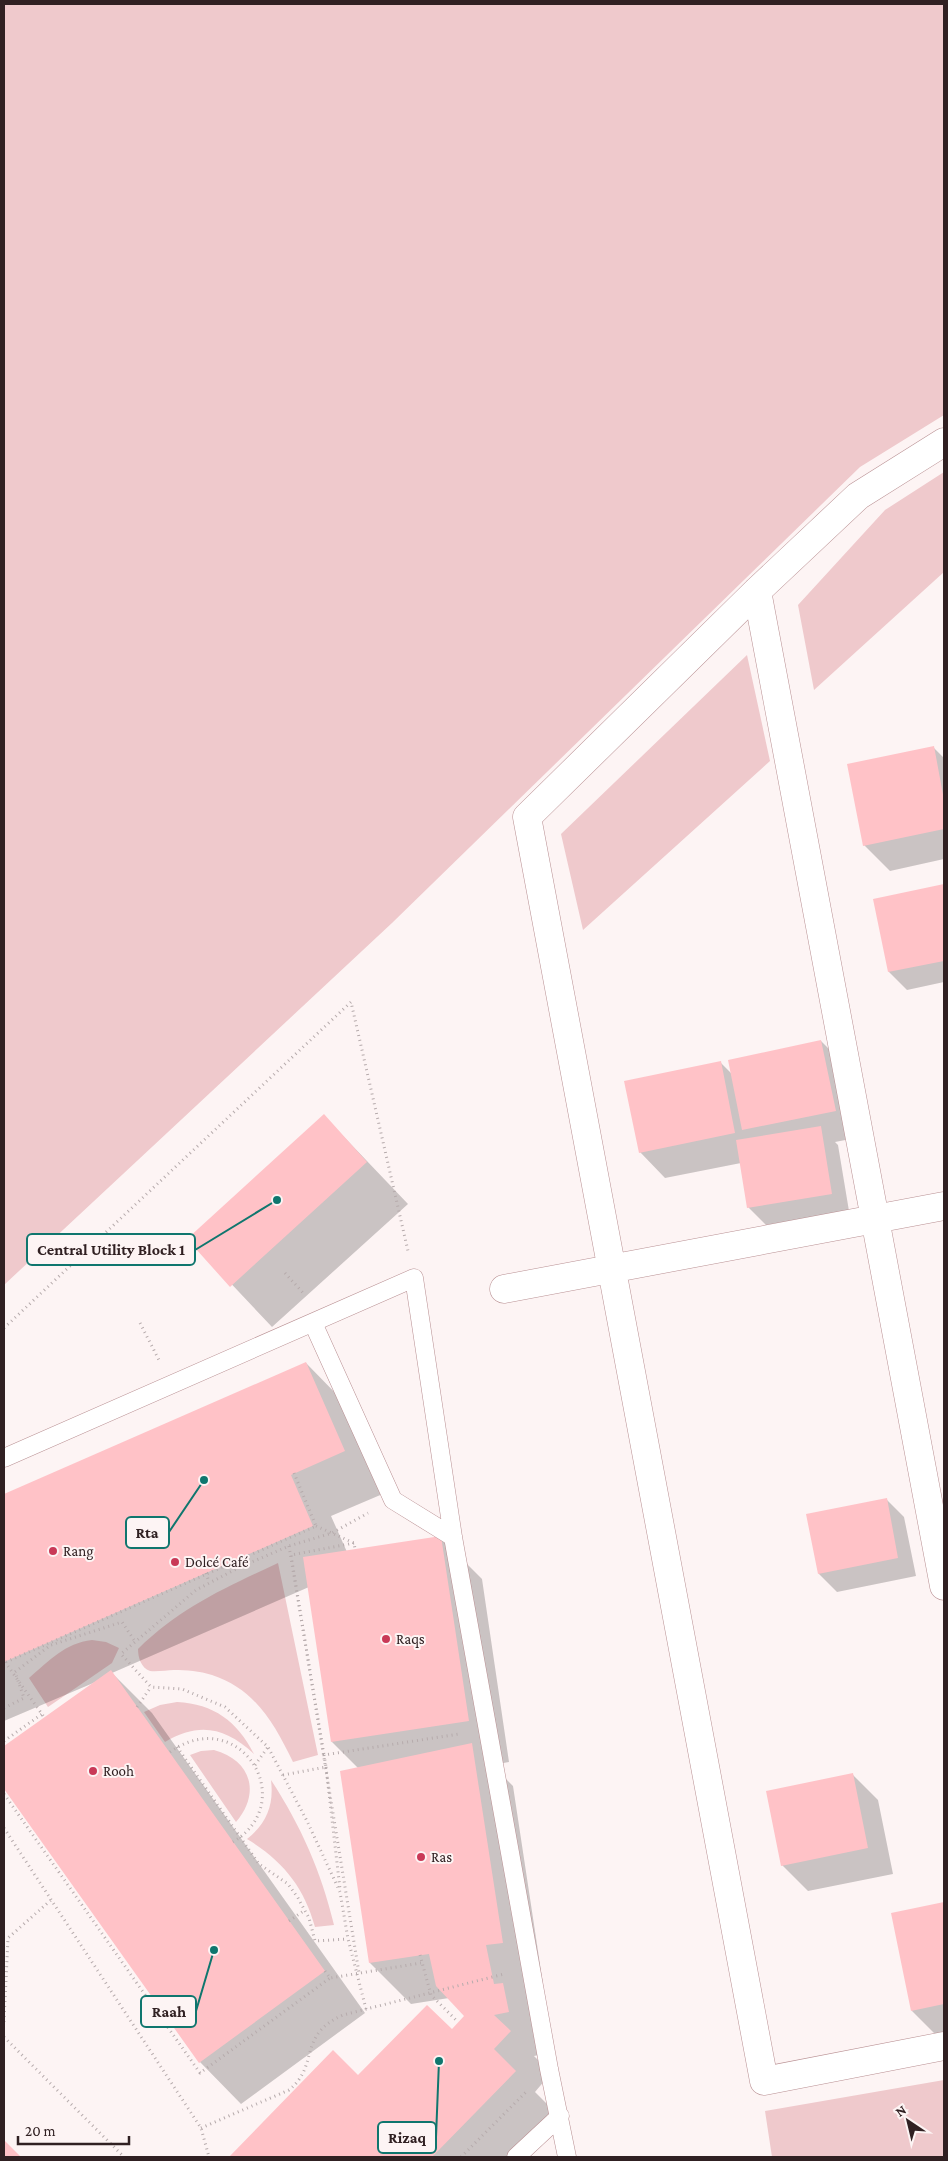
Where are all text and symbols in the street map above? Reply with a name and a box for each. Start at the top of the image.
callout: Central Utility Block 1 [27,1234,195,1265]
text: Central Utility Block 1 [37,1241,185,1258]
callout: Rta [126,1517,169,1548]
text: Rta [136,1524,159,1541]
place label: Rang [63,1543,93,1560]
marker: Rang [47,1545,59,1557]
place label: Dolcé Café [185,1554,249,1570]
marker: Dolcé Café [169,1556,181,1568]
place label: Raqs [396,1631,425,1648]
marker: Raqs [380,1633,392,1645]
place label: Rooh [103,1763,134,1779]
marker: Rooh [87,1765,99,1777]
place label: Ras [431,1849,452,1865]
marker: Ras [415,1851,427,1863]
callout: Raah [141,1996,196,2027]
text: Raah [152,2003,186,2020]
north arrow [883,2096,933,2146]
text: N [892,2101,909,2120]
scale bar [18,2114,129,2146]
callout: Rizaq [378,2122,436,2153]
text: 20 m [25,2123,56,2139]
text: Rizaq [388,2129,426,2146]

